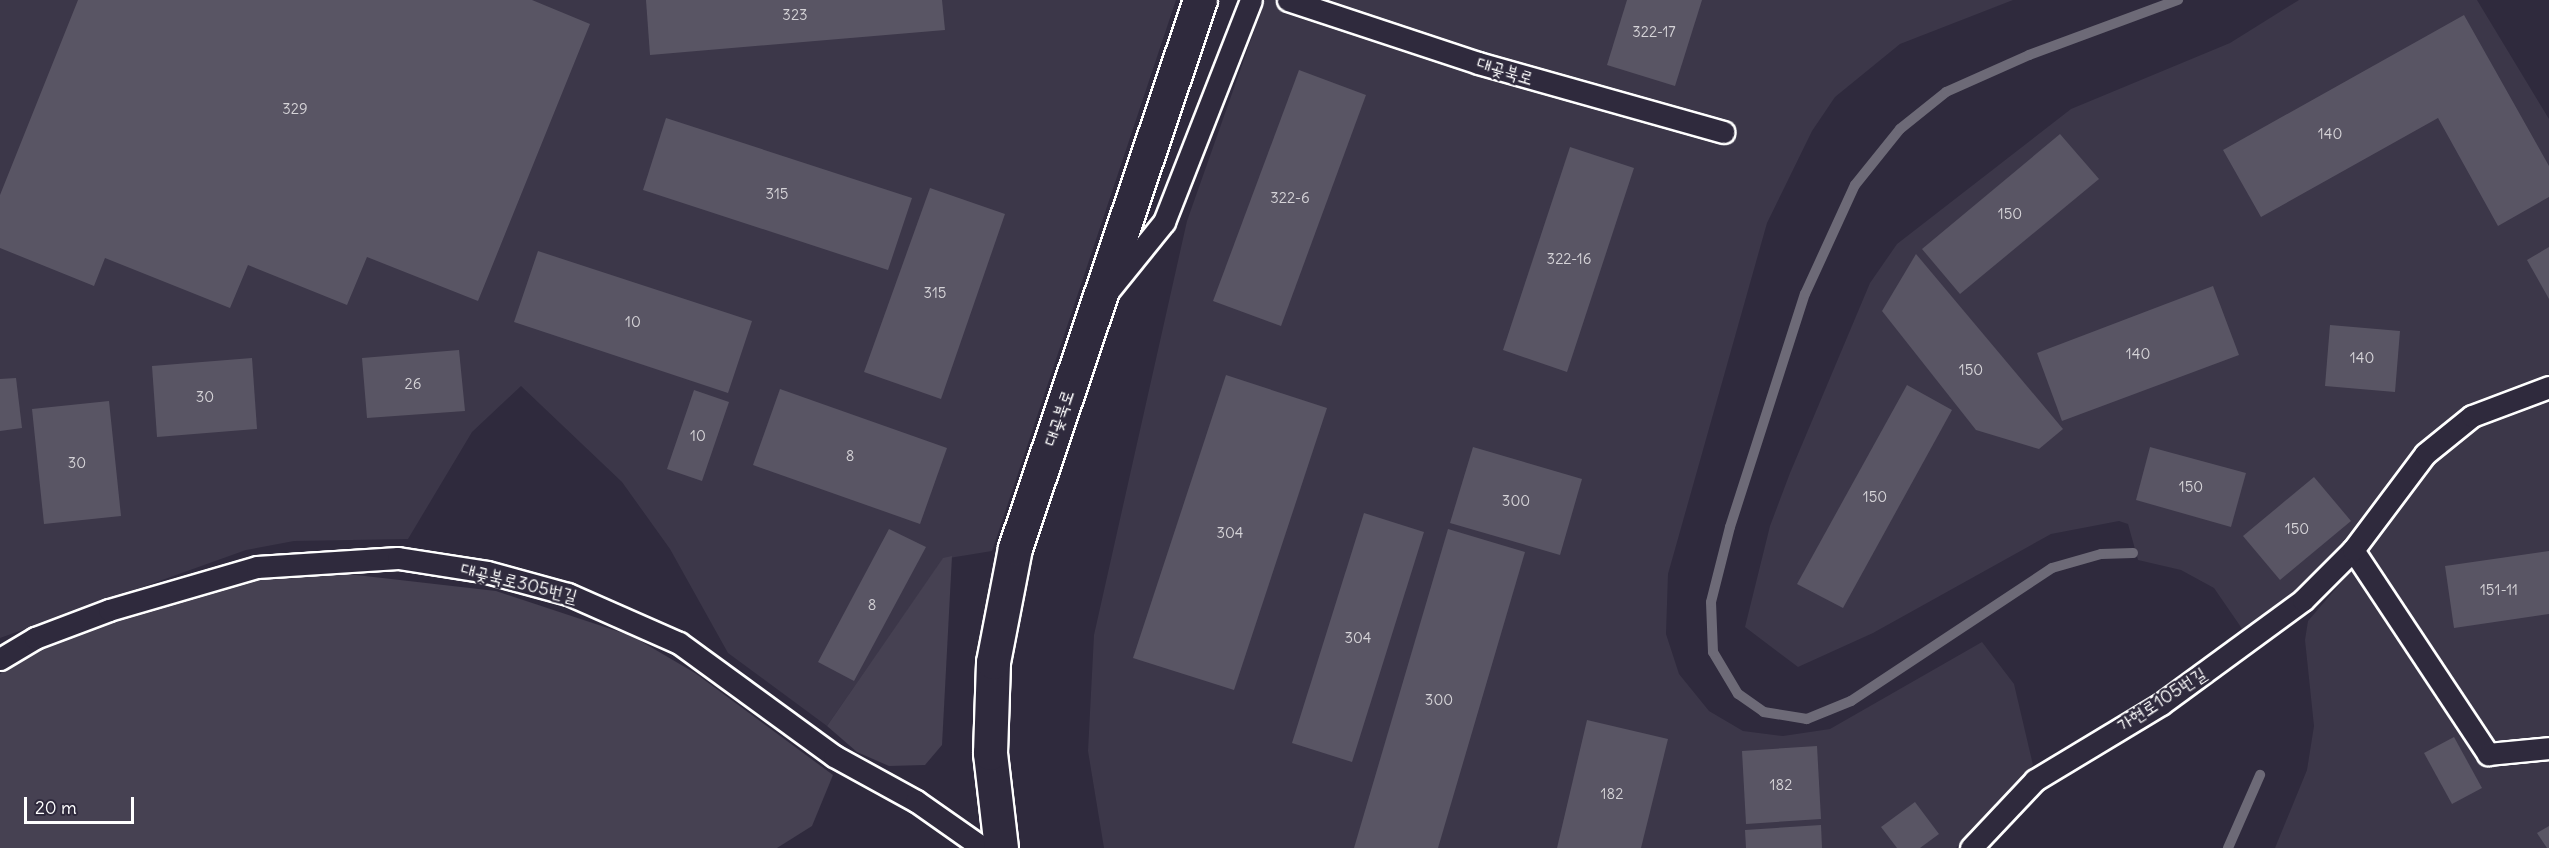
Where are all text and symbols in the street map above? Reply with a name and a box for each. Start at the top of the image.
house number: 323 [782,6,808,24]
house number: 322-17 [1632,23,1676,41]
street label: 대곶북로 [1474,52,1536,90]
house number: 329 [282,100,308,118]
house number: 140 [2318,125,2342,143]
house number: 315 [766,185,788,203]
house number: 322-6 [1270,189,1310,207]
house number: 150 [1998,205,2022,223]
house number: 322-16 [1547,250,1591,268]
house number: 315 [924,284,946,302]
house number: 10 [625,313,641,331]
house number: 140 [2126,345,2150,363]
house number: 140 [2350,349,2374,367]
house number: 150 [1959,361,1983,379]
house number: 26 [405,375,421,393]
street label: 대곶북로 [1039,387,1079,449]
house number: 30 [196,388,214,406]
house number: 10 [690,427,706,445]
house number: 8 [846,447,854,465]
house number: 30 [68,454,86,472]
house number: 150 [2179,478,2203,496]
house number: 150 [1863,488,1887,506]
house number: 300 [1502,492,1530,510]
house number: 150 [2285,520,2309,538]
house number: 304 [1216,524,1244,542]
street label: 대곶북로305번길 [458,558,580,608]
house number: 151-11 [2480,581,2518,599]
house number: 8 [868,596,876,614]
house number: 304 [1344,629,1372,647]
street label: 가현로105번길 [2113,663,2211,737]
house number: 300 [1425,691,1453,709]
house number: 182 [1770,776,1792,794]
scale bar [27,785,136,823]
house number: 182 [1601,785,1623,803]
text: 20 m [35,796,77,819]

